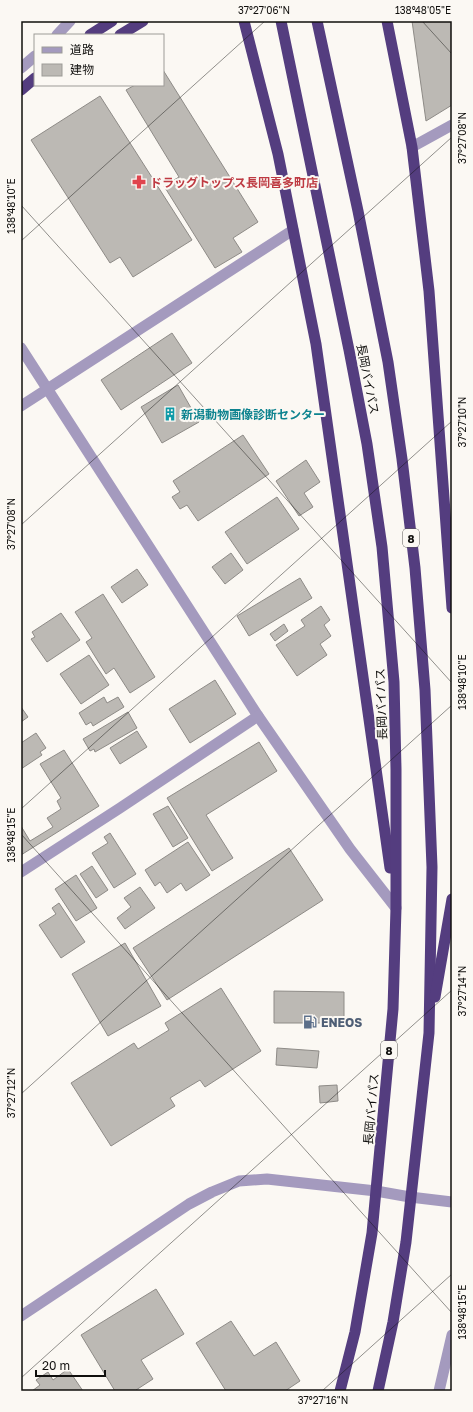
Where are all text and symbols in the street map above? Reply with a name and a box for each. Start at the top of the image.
text: 37°27'06"N [238,4,290,16]
text: 138°48'05"E [395,4,451,16]
legend [34,34,164,86]
text: 道路 [70,42,94,57]
text: 建物 [70,62,94,77]
text: 37°27'08"N [456,112,468,164]
pharmacy icon: ドラッグトップス長岡喜多町店 [131,174,147,190]
place label: ドラッグトップス長岡喜多町店 [150,175,318,190]
text: 138°48'10"E [5,178,17,234]
street label: 長岡バイパス [354,342,382,416]
text: 37°27'10"N [456,397,468,447]
building icon: 新潟動物画像診断センター [162,406,178,422]
place label: 新潟動物画像診断センター [181,407,325,422]
text: 37°27'08"N [5,498,17,550]
road number: 8 [403,529,419,547]
text: 138°48'10"E [456,654,468,710]
street label: 長岡バイパス [372,668,390,740]
text: 138°48'15"E [5,808,17,862]
text: 37°27'14"N [456,966,468,1016]
fuel station icon: ENEOS [302,1014,318,1030]
place label: ENEOS [321,1015,362,1030]
road number: 8 [381,1041,397,1059]
text: 37°27'12"N [5,1068,17,1118]
street label: 長岡バイパス [360,1073,382,1145]
text: 138°48'15"E [456,1285,468,1339]
scale bar [36,1352,105,1378]
text: 20 m [42,1358,70,1373]
text: 37°27'16"N [298,1394,348,1406]

